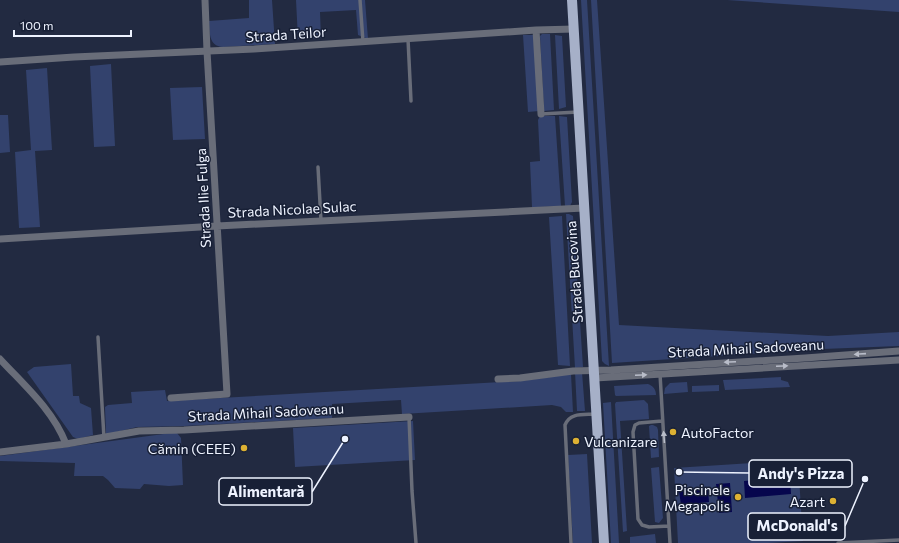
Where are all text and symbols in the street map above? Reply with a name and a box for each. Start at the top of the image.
scale bar [14,12,131,38]
text: 100 m [20,18,54,32]
street label: Strada Teilor [245,23,327,45]
street label: Strada Ilie Fulga [192,148,214,248]
street label: Strada Nicolae Sulac [227,197,357,221]
street label: Strada Bucovina [562,220,586,324]
street label: Strada Mihail Sadoveanu [668,335,824,361]
one-way arrow [854,351,866,357]
one-way arrow [724,359,736,366]
one-way arrow [776,363,788,370]
one-way arrow [635,371,647,378]
street label: Strada Mihail Sadoveanu [188,399,344,425]
place label: AutoFactor [681,424,754,441]
marker: AutoFactor [668,427,678,437]
one-way arrow [660,431,667,443]
place label: Vulcanizare [584,433,657,450]
marker: Vulcanizare [571,436,581,446]
place label: Cămin (CEEE) [148,440,236,457]
marker: Cămin (CEEE) [239,443,249,453]
callout: Andy's Pizza [749,460,852,487]
text: Andy's Pizza [758,464,845,482]
callout: Alimentară [219,478,312,505]
place label: Piscinele Megapolis [664,481,730,514]
text: Alimentară [228,482,305,500]
marker: Piscinele Megapolis [733,492,743,502]
place label: Azart [790,493,825,510]
marker: Azart [828,496,838,506]
callout: McDonald's [748,513,845,540]
text: McDonald's [756,516,838,534]

